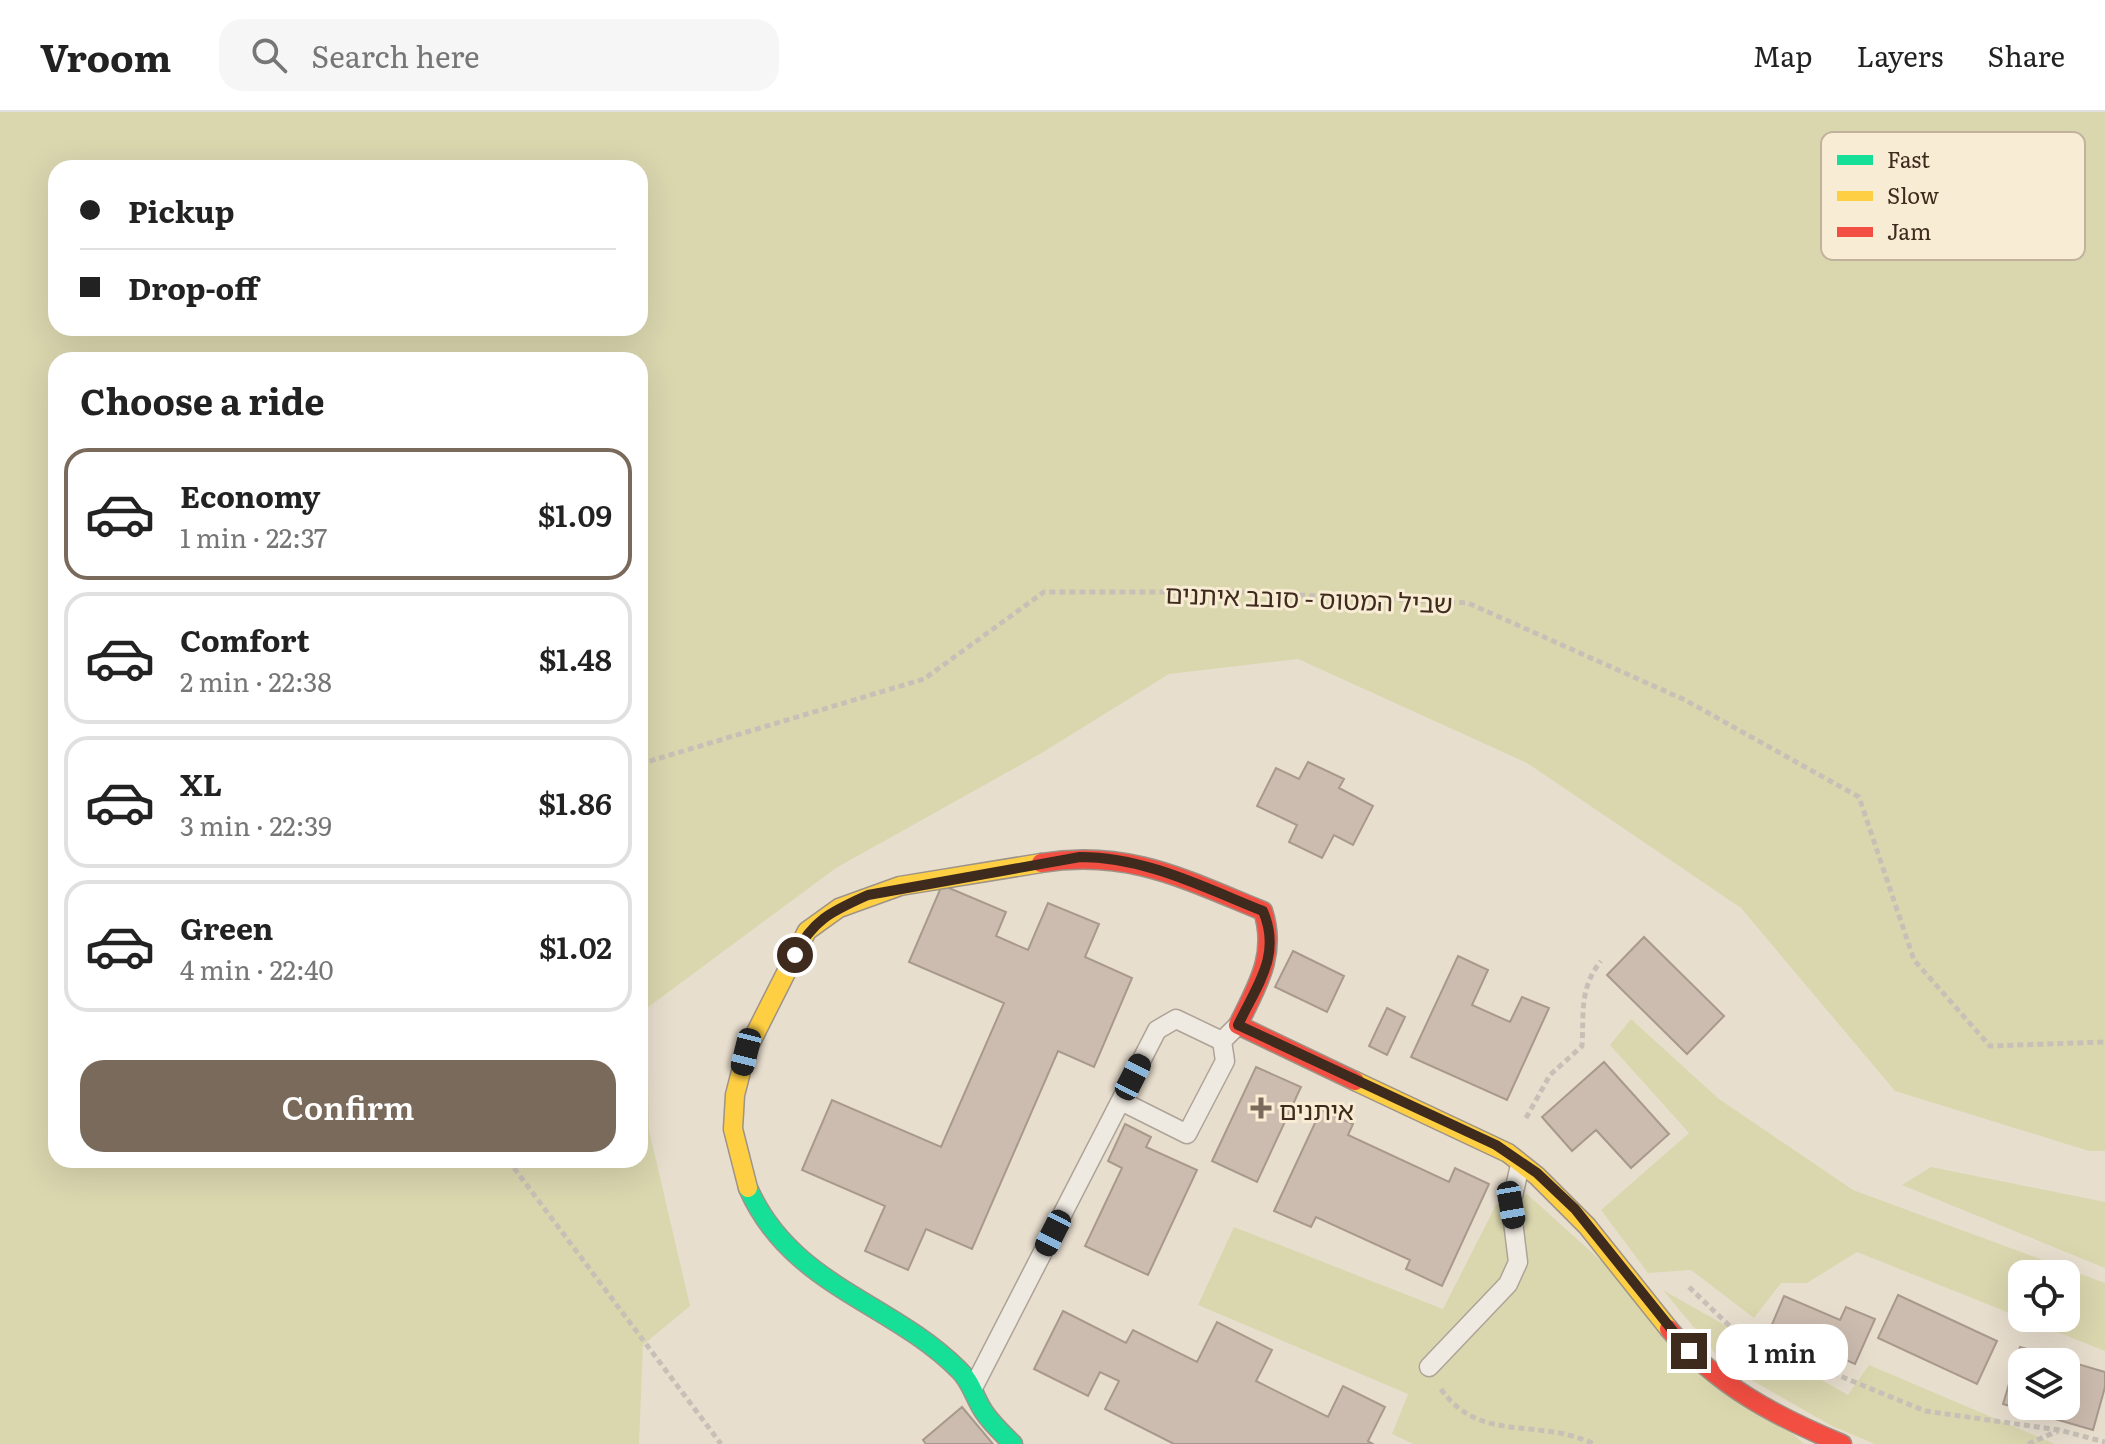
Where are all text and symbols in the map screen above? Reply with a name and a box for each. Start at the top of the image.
search box [219,19,779,91]
text: Vroom [40,27,171,84]
icon: search [247,33,291,77]
text: Search here [311,33,480,77]
text: Map [1753,34,1812,76]
text: Layers [1856,34,1943,76]
text: Share [1987,34,2065,76]
legend [1821,132,2085,260]
text: Fast [1887,142,1930,175]
text: Slow [1887,178,1939,211]
text: Pickup [128,188,235,232]
text: Jam [1887,214,1931,247]
text: Drop-off [128,265,258,309]
text: Choose a ride [80,373,325,426]
text: Economy [180,473,320,517]
icon: car [84,478,156,550]
text: $1.09 [538,492,612,536]
text: 1 min · 22:37 [180,517,327,556]
street label: שביל המטוס - סובב איתנים [1164,572,1454,622]
text: Comfort [180,617,310,661]
icon: car [84,622,156,694]
text: $1.48 [539,636,612,680]
text: 2 min · 22:38 [180,661,332,700]
text: XL [180,761,222,805]
icon: car [84,766,156,838]
text: $1.86 [538,780,612,824]
text: 3 min · 22:39 [180,805,332,844]
text: Green [180,905,273,949]
icon: car [84,910,156,982]
text: $1.02 [539,924,612,968]
route start [777,937,813,973]
text: 4 min · 22:40 [180,949,334,988]
car [729,1026,763,1078]
car [1111,1050,1155,1104]
button: Confirm [80,1060,616,1152]
place label: איתנים [1279,1089,1354,1128]
marker: איתנים [1250,1097,1272,1119]
car [1495,1179,1527,1231]
car [1031,1206,1075,1260]
map controls [2008,1260,2080,1420]
button: locate [2008,1260,2080,1332]
callout: 1 min [1717,1323,1849,1379]
text: 1 min [1748,1332,1816,1371]
route end [1671,1333,1707,1369]
button: layers [2008,1348,2080,1420]

